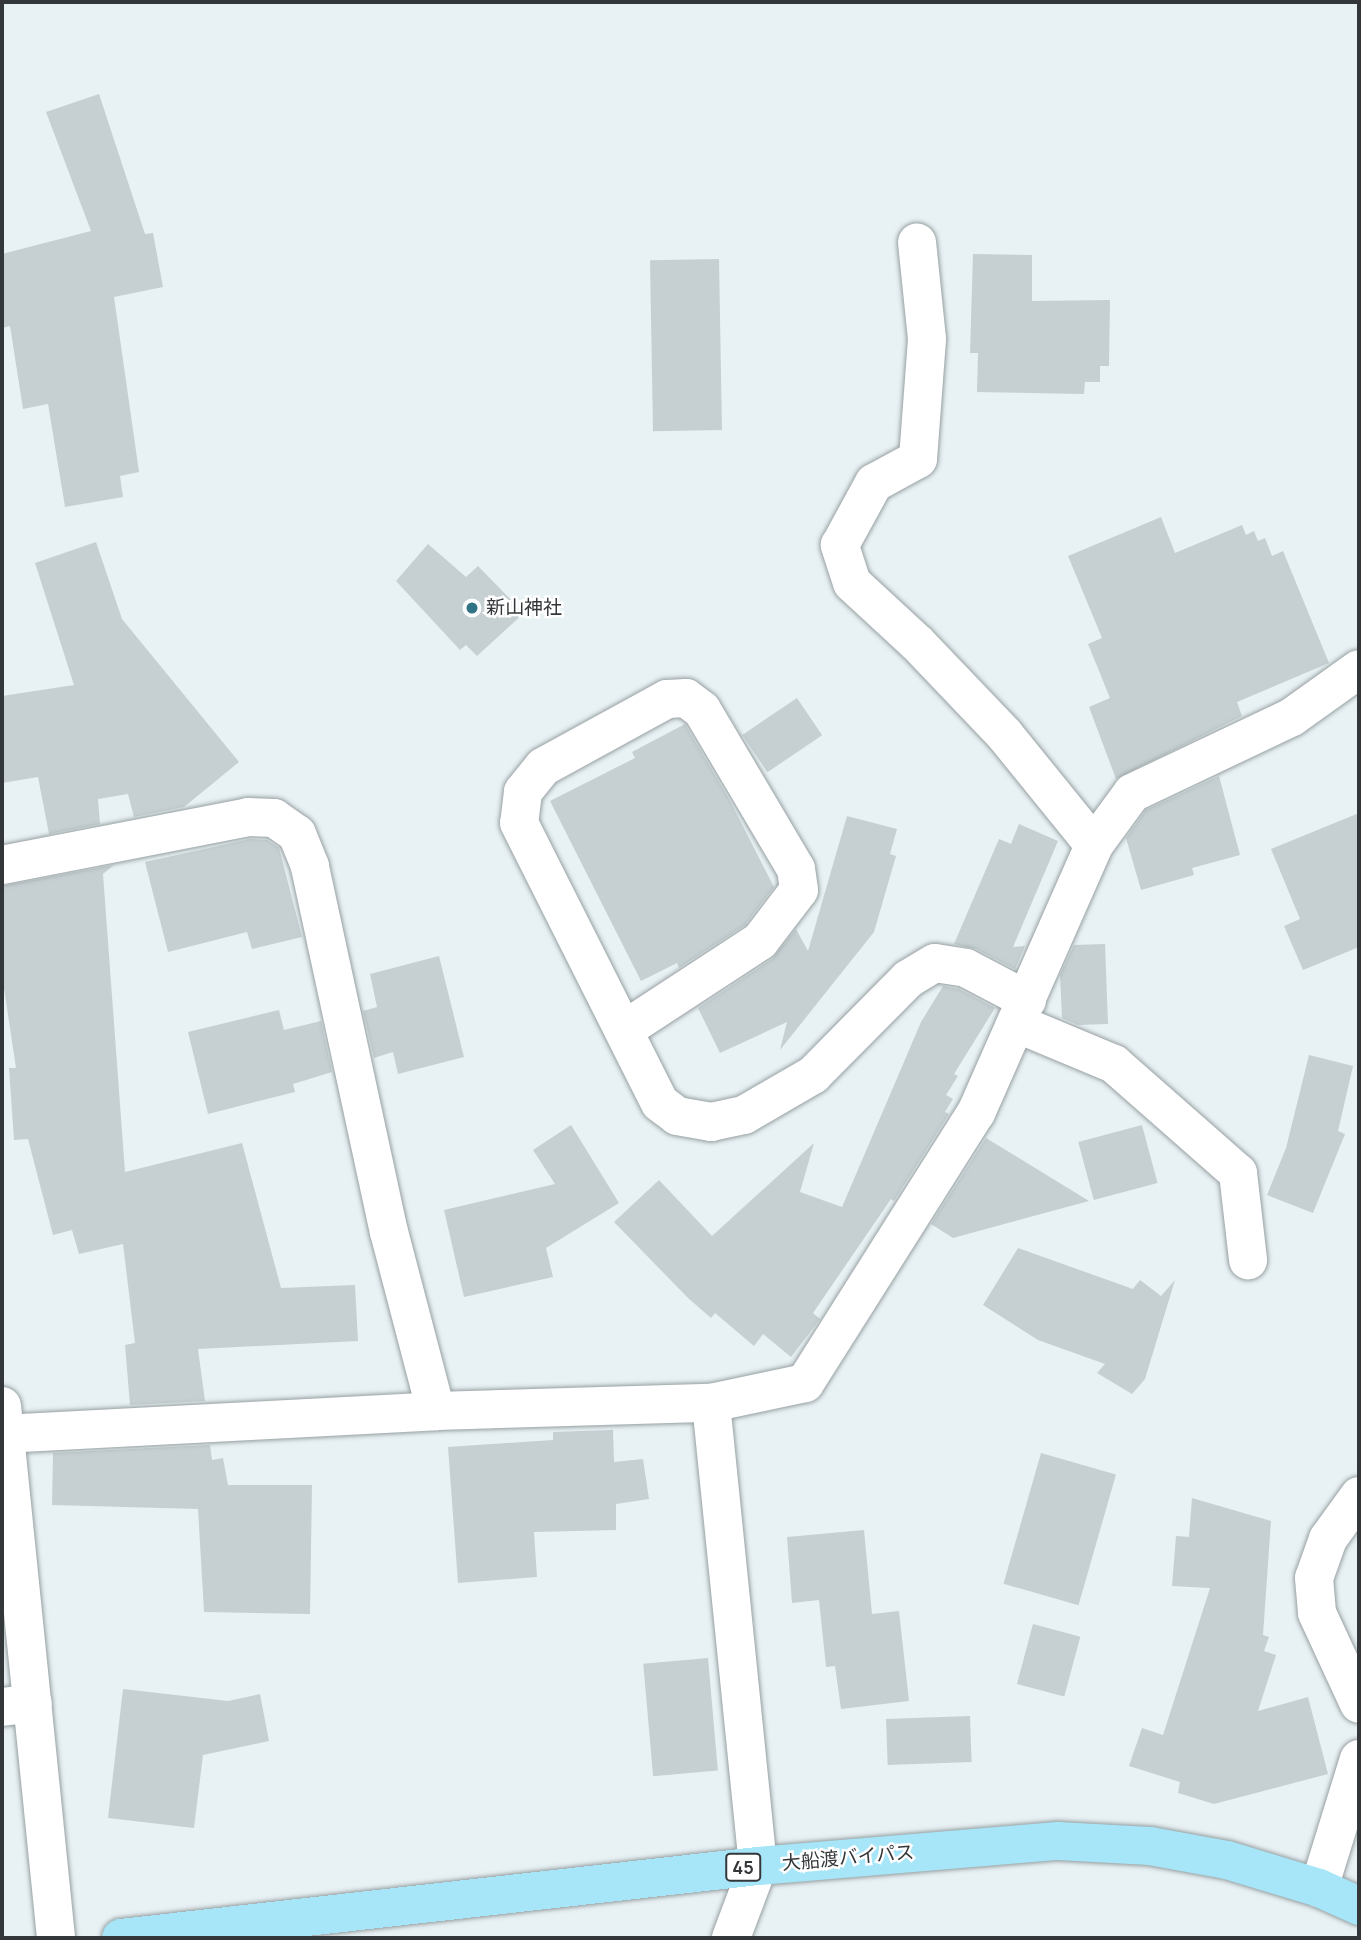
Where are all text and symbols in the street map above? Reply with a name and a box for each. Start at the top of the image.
place label: 新山神社 [486,597,562,619]
marker: 新山神社 [464,600,480,616]
street label: 大船渡バイパス [781,1841,915,1875]
road number: 45 [724,1853,762,1882]

